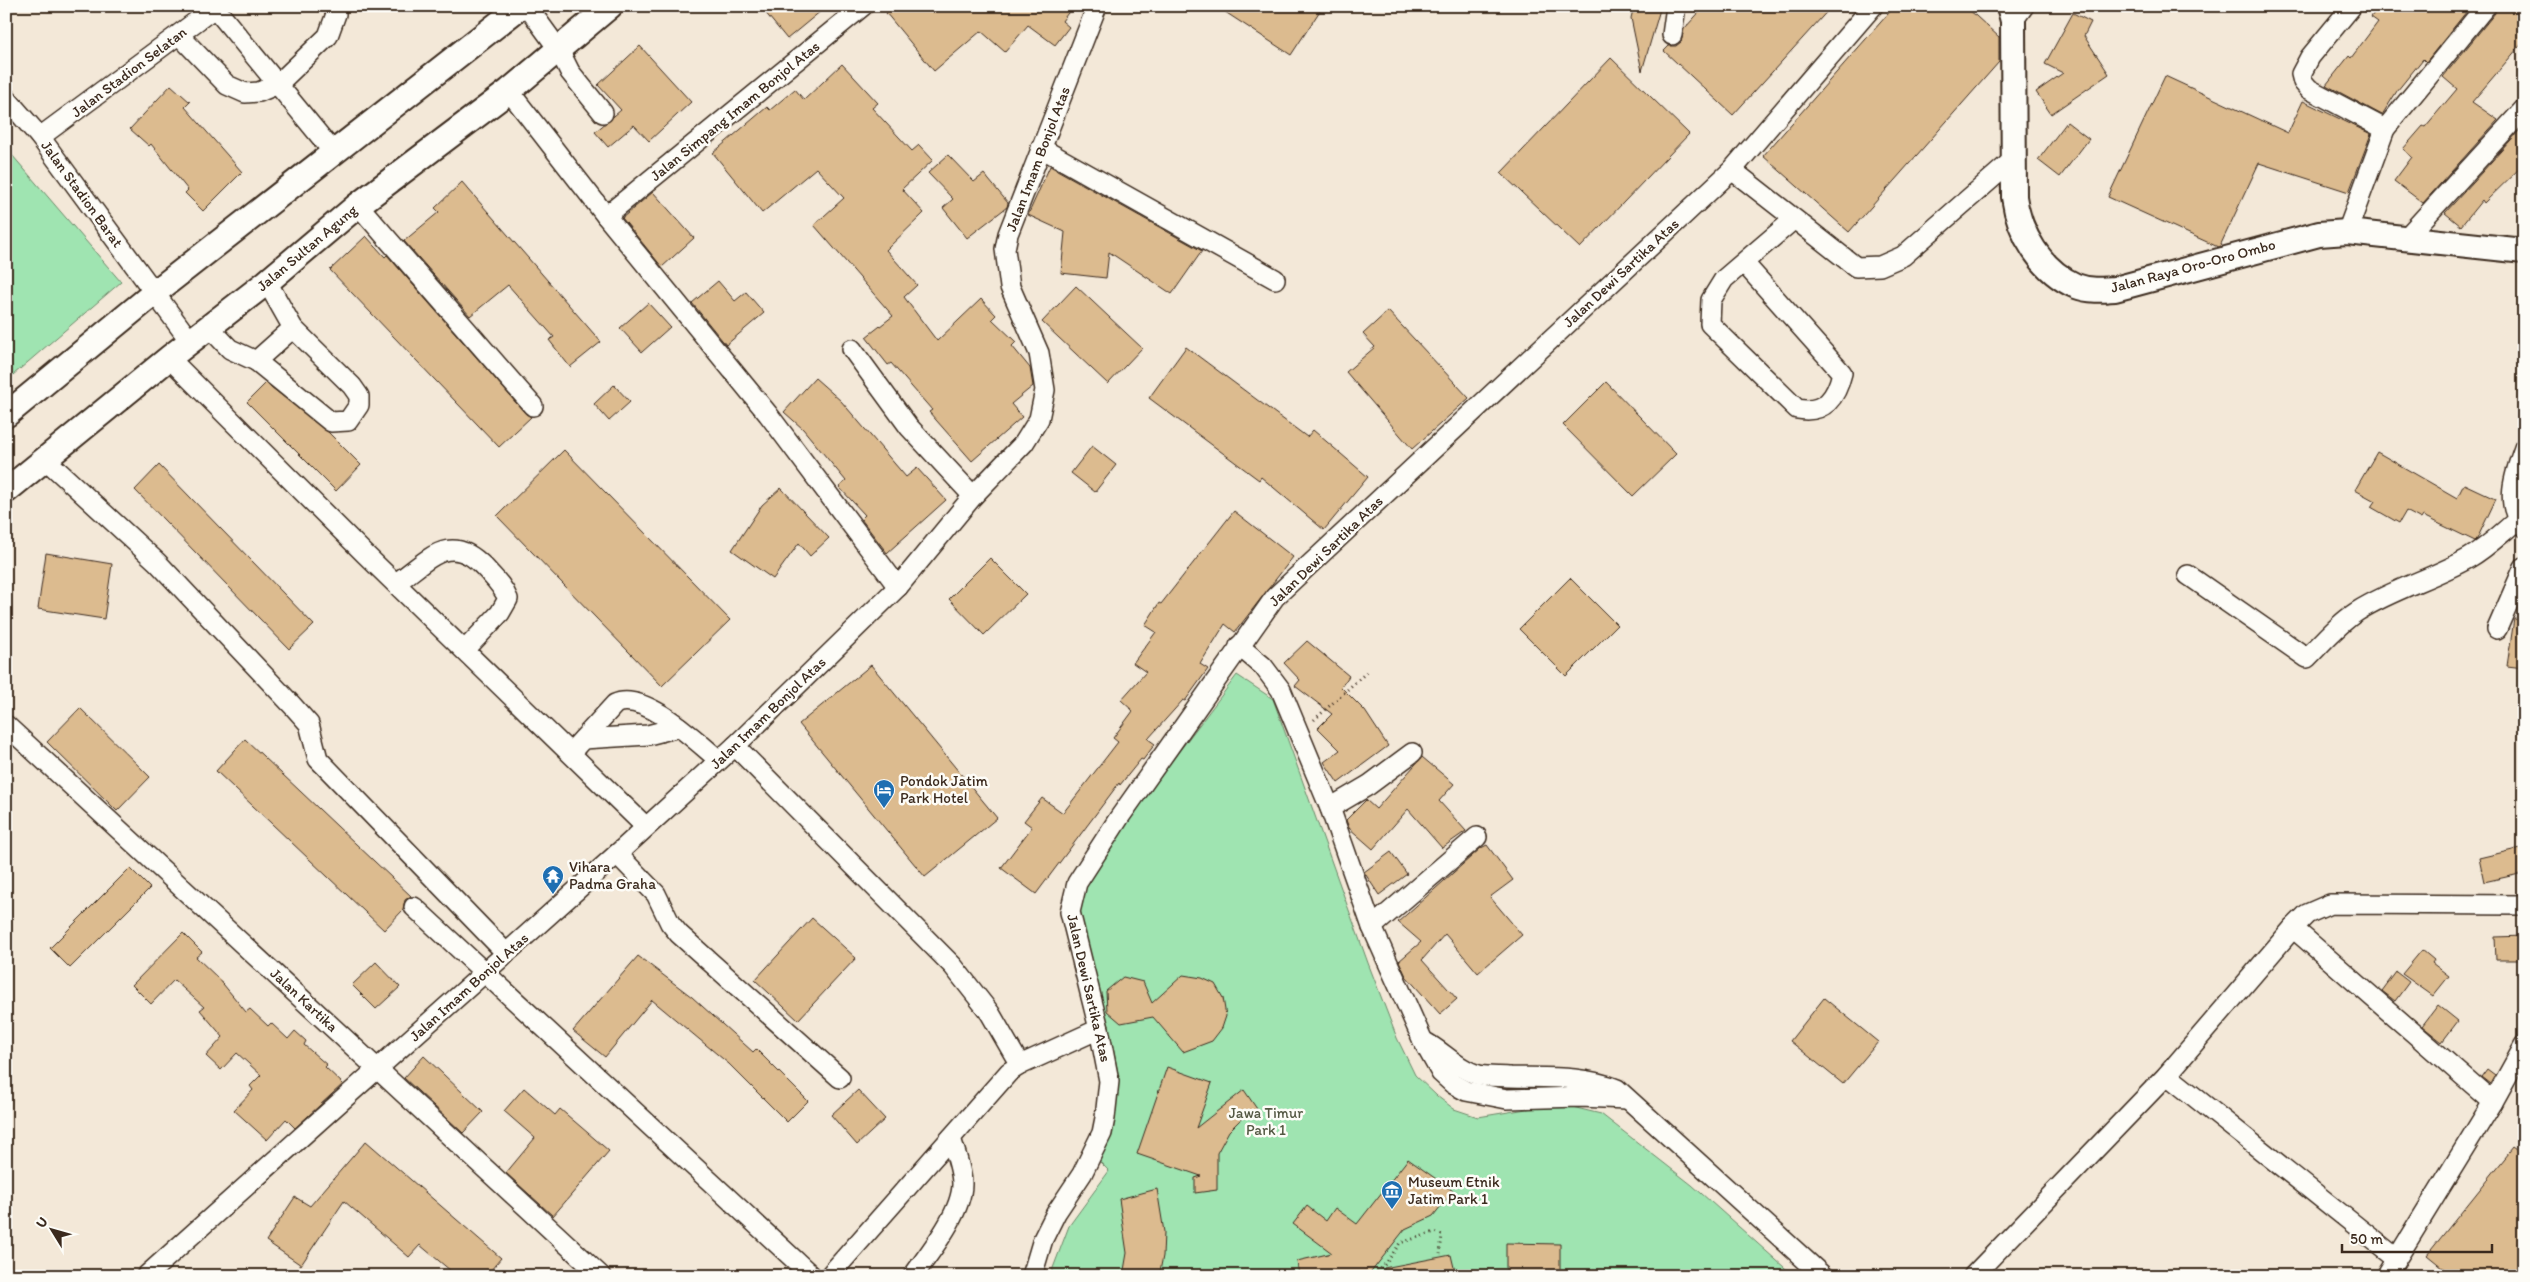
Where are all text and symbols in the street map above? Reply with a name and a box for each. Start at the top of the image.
street label: Jalan Stadion Selatan [68,23,190,121]
street label: Jalan Simpang Imam Bonjol Atas [647,37,824,185]
street label: Jalan Imam Bonjol Atas [1002,84,1074,234]
street label: Jalan Stadion Barat [37,137,127,251]
street label: Jalan Sultan Agung [253,201,361,295]
street label: Jalan Dewi Sartika Atas [1559,215,1683,331]
street label: Jalan Raya Oro-Oro Ombo [2109,235,2277,297]
street label: Jalan Dewi Sartika Atas [1265,492,1387,610]
street label: Jalan Imam Bonjol Atas [706,653,830,773]
place label: Pondok Jatim Park Hotel [900,772,988,807]
hotel icon: Pondok Jatim Park Hotel [872,778,896,809]
place label: Vihara Padma Graha [569,858,656,893]
temple icon: Vihara Padma Graha [541,864,565,895]
street label: Jalan Dewi Sartika Atas [1063,912,1115,1064]
street label: Jalan Imam Bonjol Atas [406,929,532,1045]
street label: Jalan Kartika [267,964,342,1036]
park label: Jawa Timur Park 1 [1229,1104,1303,1139]
place label: Museum Etnik Jatim Park 1 [1408,1173,1500,1208]
museum icon: Museum Etnik Jatim Park 1 [1380,1179,1404,1210]
north arrow [28,1204,78,1254]
text: U [32,1214,52,1231]
scale bar [2342,1222,2492,1254]
text: 50 m [2350,1230,2383,1248]

